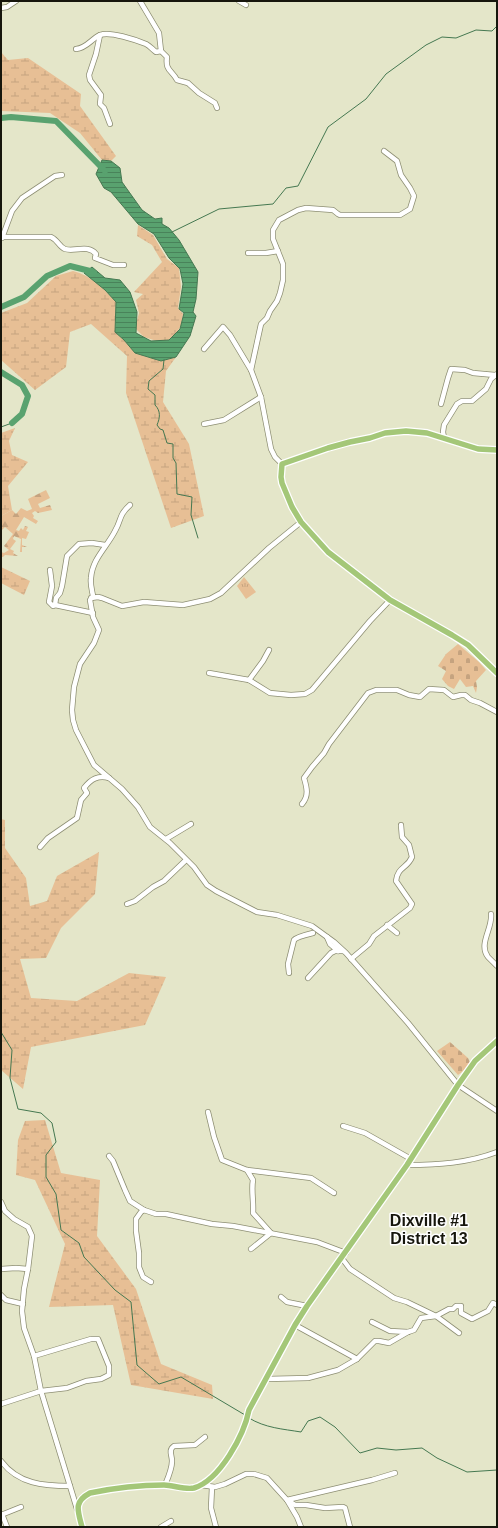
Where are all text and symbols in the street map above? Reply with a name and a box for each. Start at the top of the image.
district label: Dixville #1 District 13 [390,1212,468,1247]

